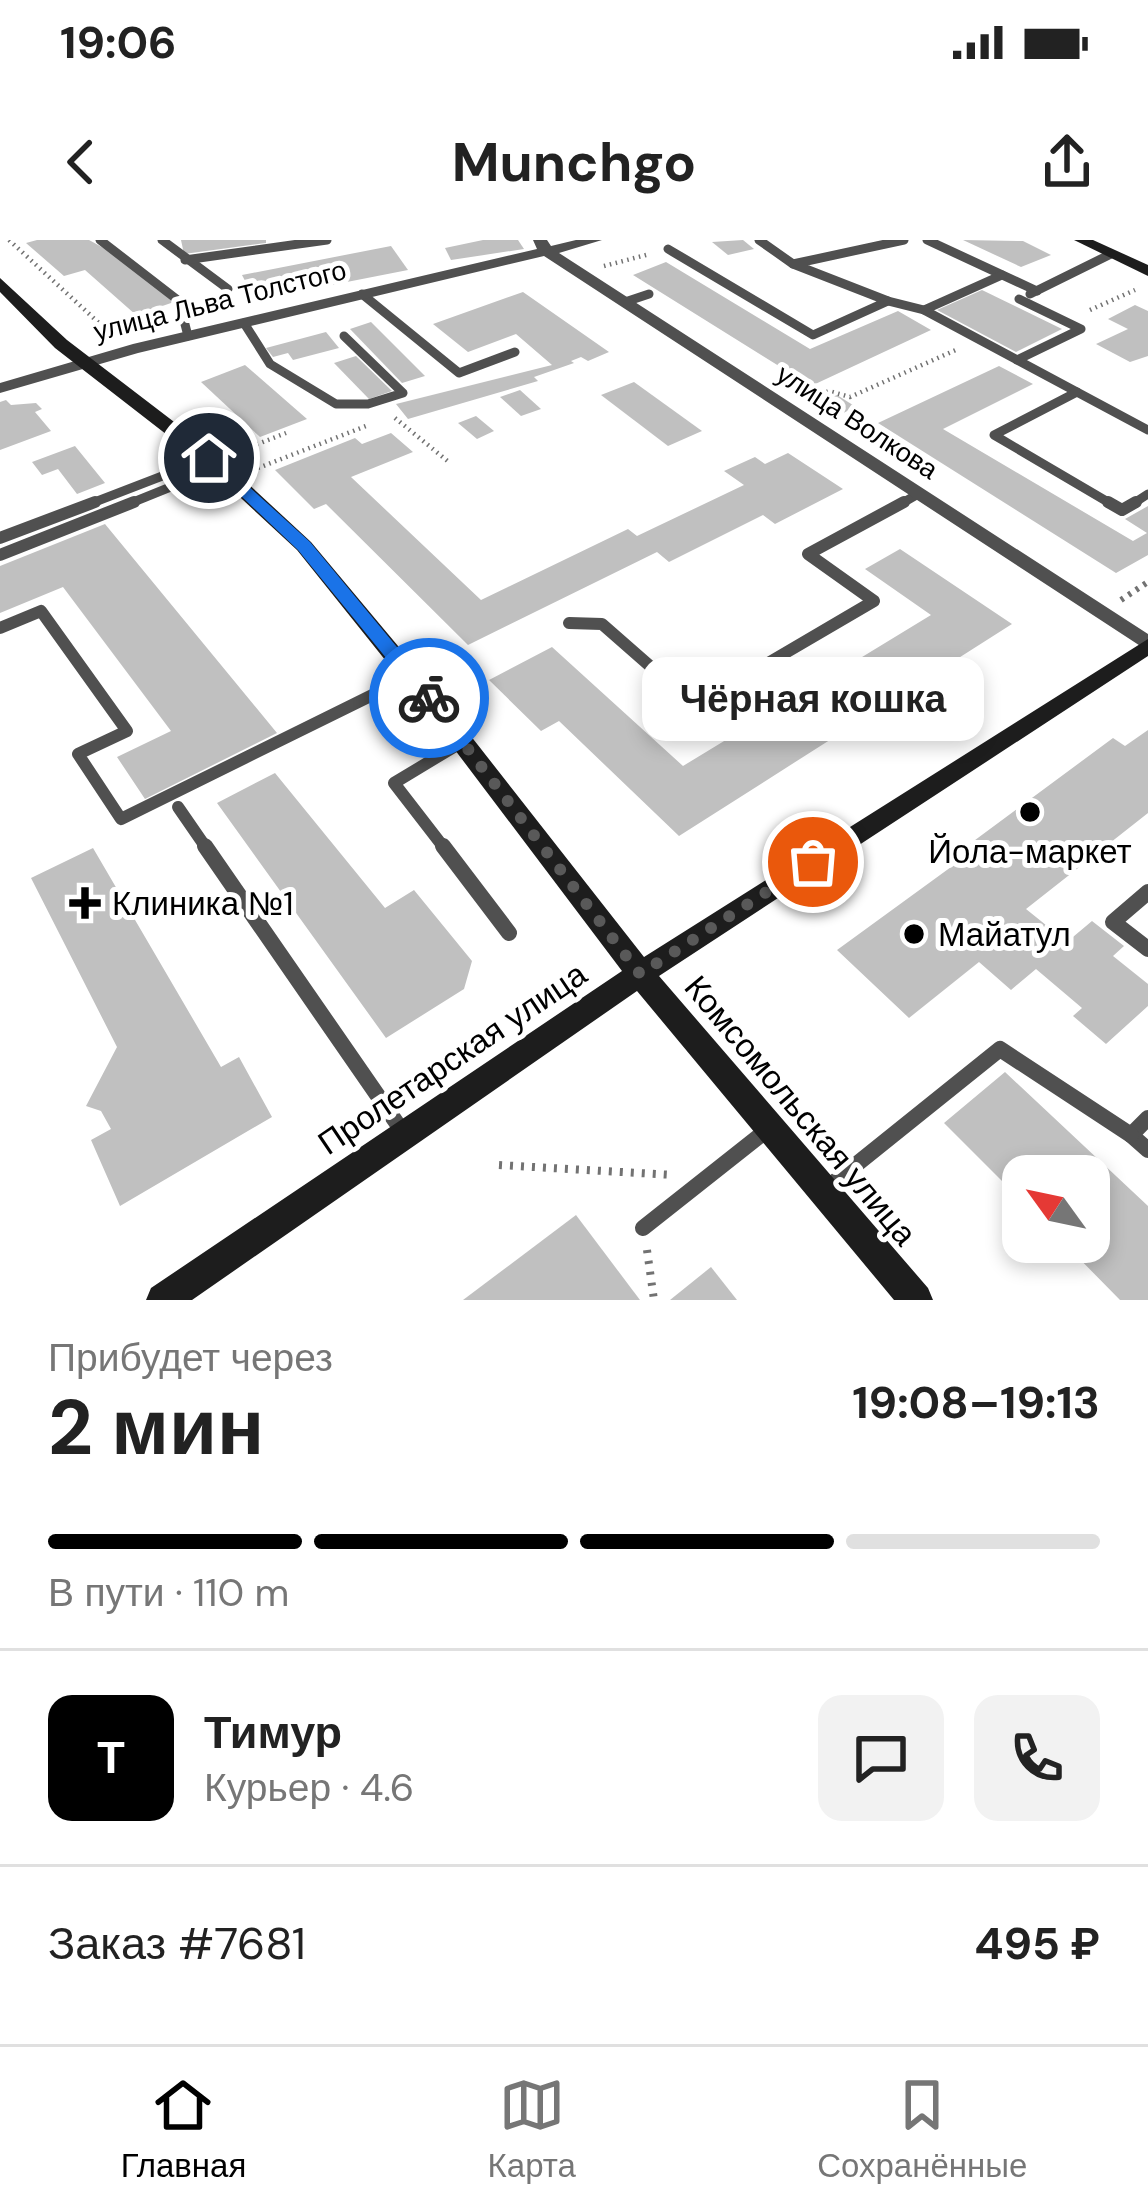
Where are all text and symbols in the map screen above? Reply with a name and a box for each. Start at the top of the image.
text: 19:06 [60,13,177,72]
text: Munchgo [452,127,696,198]
icon: back [48,129,114,195]
icon: share [1034,129,1100,195]
street label: улица Льва Толстого [90,252,350,349]
street label: улица Волкова [770,356,946,487]
pin [158,407,260,509]
icon: home [176,425,242,491]
courier [369,638,489,758]
callout: Чёрная кошка [642,658,984,742]
icon: bike [396,665,462,731]
text: Чёрная кошка [680,673,946,724]
marker: Йола-маркет [1017,799,1043,825]
pin [762,811,864,913]
icon: bag [780,829,846,895]
place label: Йола-маркет [928,830,1132,873]
place label: Клиника №1 [112,882,294,925]
marker: Клиника №1 [69,887,101,919]
place label: Майатул [938,913,1071,956]
marker: Майатул [901,921,927,947]
street label: Пролетарская улица [310,952,595,1164]
street label: Комсомольская улица [675,966,927,1255]
north arrow [1002,1155,1110,1263]
map controls [1002,1155,1110,1263]
text: Прибудет через [48,1332,333,1383]
text: 19:08–19:13 [852,1373,1100,1432]
text: 2 мин [48,1377,264,1478]
text: В пути · 110 m [48,1567,289,1618]
button: chat [818,1695,944,1821]
button: phone [974,1695,1100,1821]
text: Тимур [204,1703,342,1762]
text: Т [97,1728,125,1787]
text: Курьер · 4.6 [204,1762,414,1813]
text: Заказ #7681 [48,1914,306,1973]
text: 495 ₽ [974,1914,1100,1973]
tab: Главная [121,2072,246,2187]
tab: Карта [488,2072,576,2187]
tab: Сохранённые [817,2072,1027,2187]

